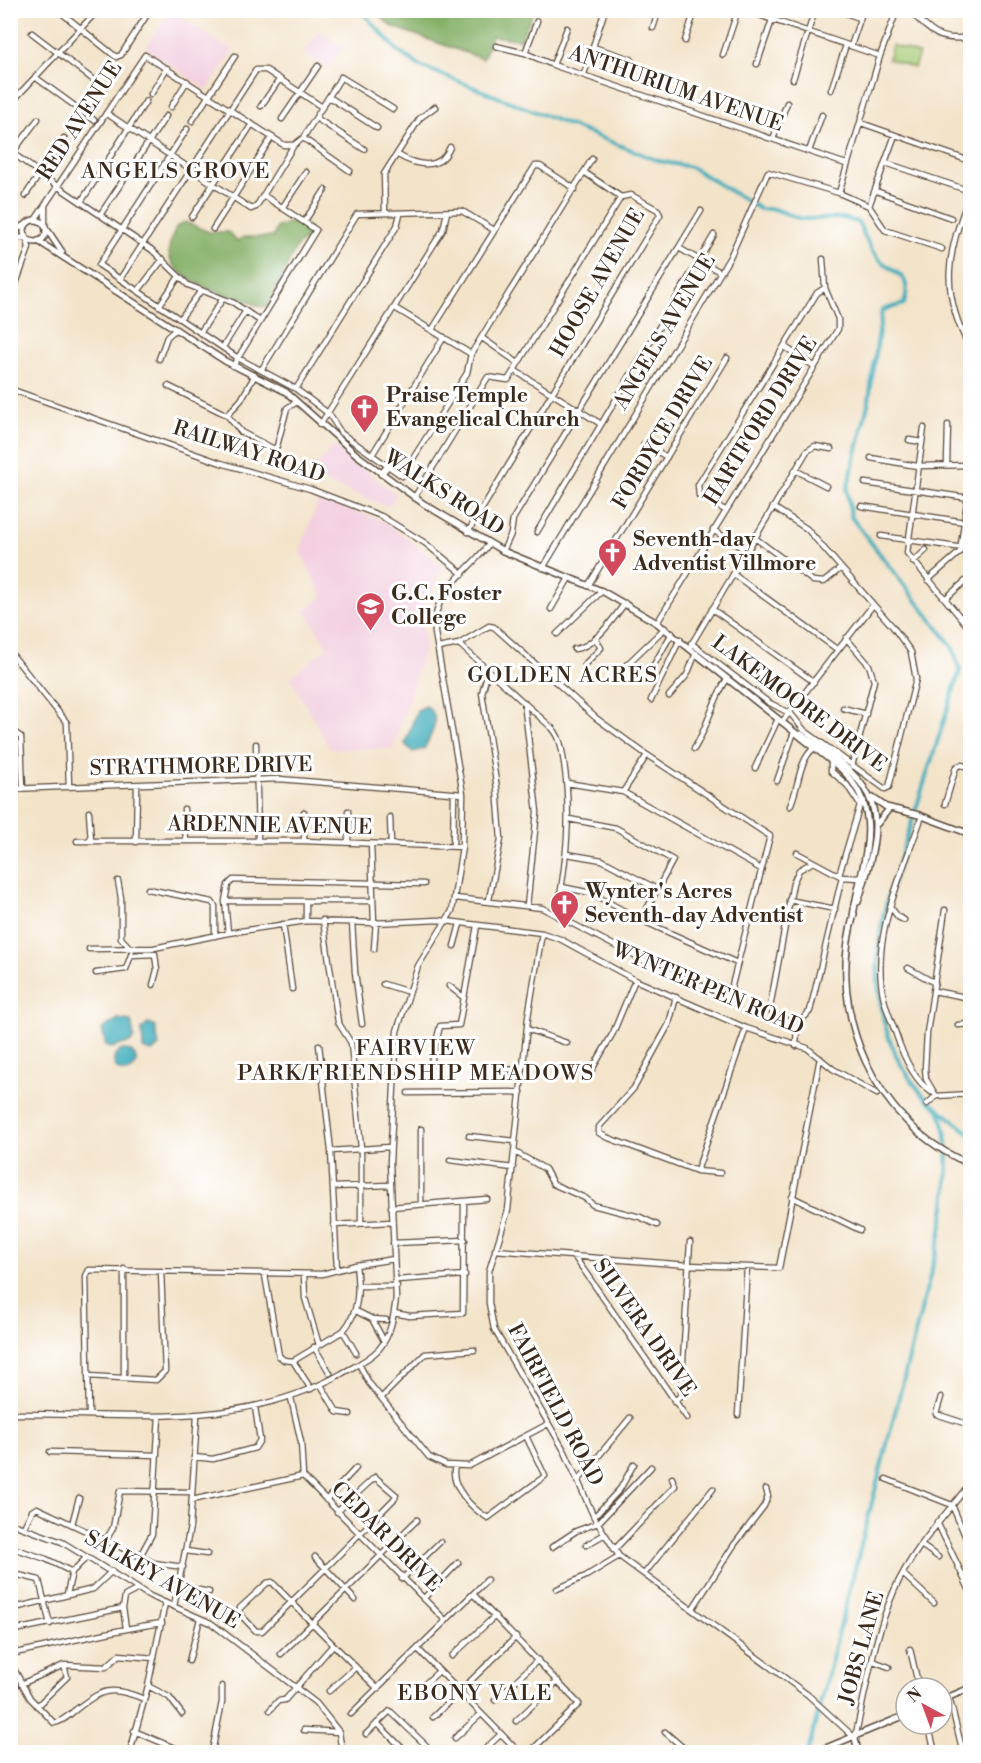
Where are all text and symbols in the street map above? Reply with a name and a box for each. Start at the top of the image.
street label: ANTHURIUM AVENUE [564,40,787,138]
street label: RED AVENUE [32,57,128,185]
district label: ANGELS GROVE [80,158,271,185]
street label: HOOSE AVENUE [545,204,651,362]
street label: ANGELS AVENUE [608,249,722,415]
street label: HARTFORD DRIVE [699,332,823,510]
street label: FORDYCE DRIVE [607,352,719,514]
place label: Praise Temple Evangelical Church [386,383,580,433]
church icon: Praise Temple Evangelical Church [349,392,381,434]
street label: RAILWAY ROAD [170,415,328,489]
street label: WALKS ROAD [378,444,509,542]
place label: Seventh-day Adventist Villmore [632,527,816,577]
church icon: Seventh-day Adventist Villmore [596,536,628,578]
place label: G.C. Foster College [391,581,502,631]
school or university icon: G.C. Foster College [354,590,386,632]
street label: LAKEMOORE DRIVE [707,630,891,778]
district label: GOLDEN ACRES [467,662,659,689]
street label: STRATHMORE DRIVE [89,752,313,782]
street label: ARDENNIE AVENUE [166,811,373,841]
place label: Wynter's Acres Seventh-day Adventist [584,879,804,929]
church icon: Wynter's Acres Seventh-day Adventist [548,888,580,930]
street label: WYNTER PEN ROAD [607,936,808,1041]
district label: FAIRVIEW PARK/FRIENDSHIP MEADOWS [237,1035,595,1087]
street label: SILVERA DRIVE [587,1254,701,1402]
street label: FAIRFIELD ROAD [501,1319,609,1491]
street label: CEDAR DRIVE [325,1476,447,1598]
street label: SALKEY AVENUE [80,1525,244,1635]
street label: JOBS LANE [833,1588,891,1709]
north arrow [894,1676,954,1736]
district label: EBONY VALE [397,1680,553,1707]
text: N [903,1684,926,1707]

